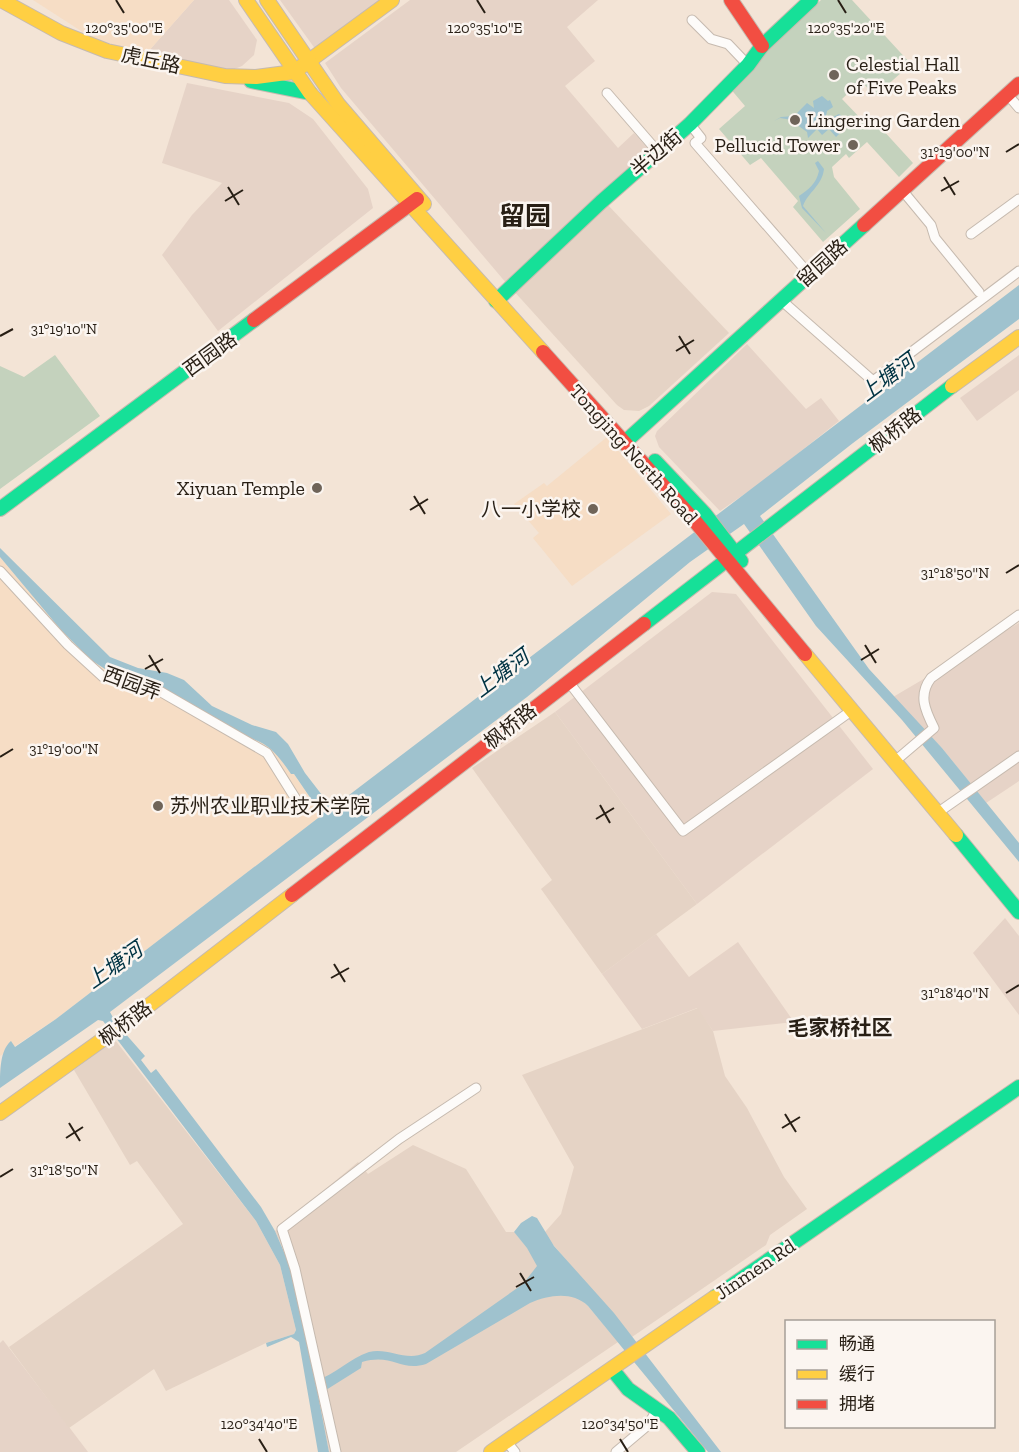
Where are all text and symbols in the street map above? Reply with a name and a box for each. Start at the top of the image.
text: 120°35'00"E [85,19,163,37]
text: 120°35'10"E [448,19,523,37]
text: 120°35'20"E [808,19,885,37]
street label: 虎丘路 [119,42,183,78]
place label: Celestial Hall of Five Peaks [846,52,960,99]
marker: Celestial Hall of Five Peaks [827,68,841,82]
place label: Lingering Garden [807,108,961,132]
marker: Lingering Garden [788,113,802,127]
street label: 半边街 [625,124,687,182]
place label: Pellucid Tower [715,133,841,157]
marker: Pellucid Tower [846,138,860,152]
text: 31°19'00"N [920,143,990,161]
district label: 留园 [499,200,551,232]
street label: 留园路 [792,234,852,292]
text: 31°19'10"N [31,320,97,338]
street label: 西园路 [179,327,241,381]
water label: 上塘河 [854,346,923,406]
street label: Tongjing North Road [565,379,703,529]
street label: 枫桥路 [864,402,926,458]
place label: Xiyuan Temple [177,476,305,500]
marker: Xiyuan Temple [310,481,324,495]
place label: 八一小学校 [481,497,581,521]
marker: 八一小学校 [586,502,600,516]
text: 31°18'50"N [921,564,989,582]
water label: 上塘河 [468,642,537,702]
street label: 西园弄 [100,661,164,705]
street label: 枫桥路 [479,698,541,754]
text: 31°19'00"N [29,740,99,758]
place label: 苏州农业职业技术学院 [170,794,370,818]
marker: 苏州农业职业技术学院 [151,799,165,813]
water label: 上塘河 [81,934,150,993]
text: 31°18'40"N [921,984,989,1002]
street label: 枫桥路 [94,995,156,1051]
district label: 毛家桥社区 [788,1015,893,1040]
text: 31°18'50"N [30,1161,98,1179]
street label: Jinmen Rd [710,1233,800,1305]
legend [785,1320,995,1428]
text: 畅通 [839,1333,875,1355]
text: 缓行 [839,1363,875,1385]
text: 拥堵 [839,1393,875,1415]
text: 120°34'40"E [221,1415,297,1433]
text: 120°34'50"E [582,1415,659,1433]

